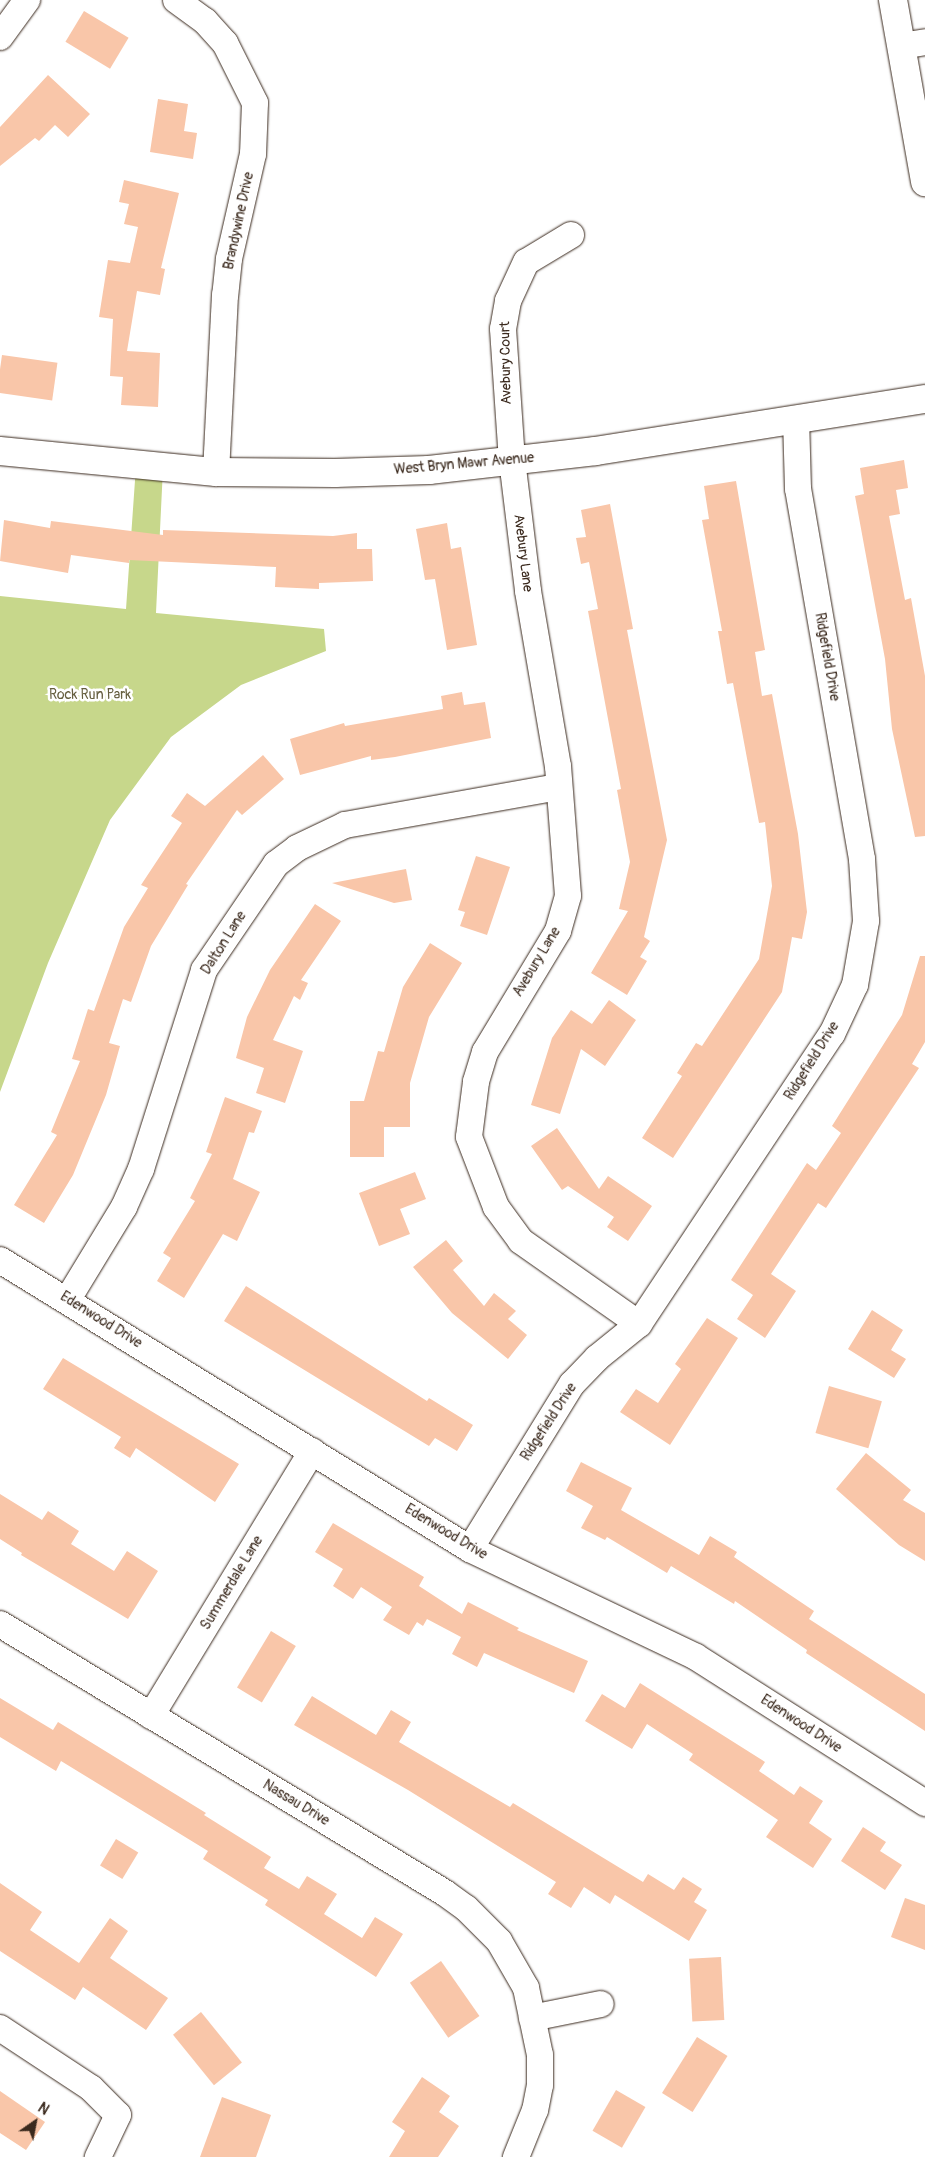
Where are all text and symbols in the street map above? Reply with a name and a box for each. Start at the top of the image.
street label: Brandywine Drive [220,171,258,271]
street label: Avebury Court [497,321,515,405]
street label: West Bryn Mawr Avenue [393,449,535,479]
street label: Avebury Lane [510,513,536,593]
street label: Ridgefield Drive [811,611,843,703]
park label: Rock Run Park [49,687,131,703]
street label: Dalton Lane [198,908,250,978]
street label: Avebury Lane [510,924,564,1000]
street label: Ridgefield Drive [781,1019,843,1103]
street label: Edenwood Drive [57,1288,145,1352]
street label: Ridgefield Drive [518,1380,580,1464]
street label: Edenwood Drive [402,1501,490,1563]
street label: Summerdale Lane [197,1533,267,1633]
street label: Edenwood Drive [757,1692,845,1756]
street label: Nassau Drive [260,1777,332,1829]
north arrow [10,2097,60,2147]
text: N [35,2099,52,2119]

